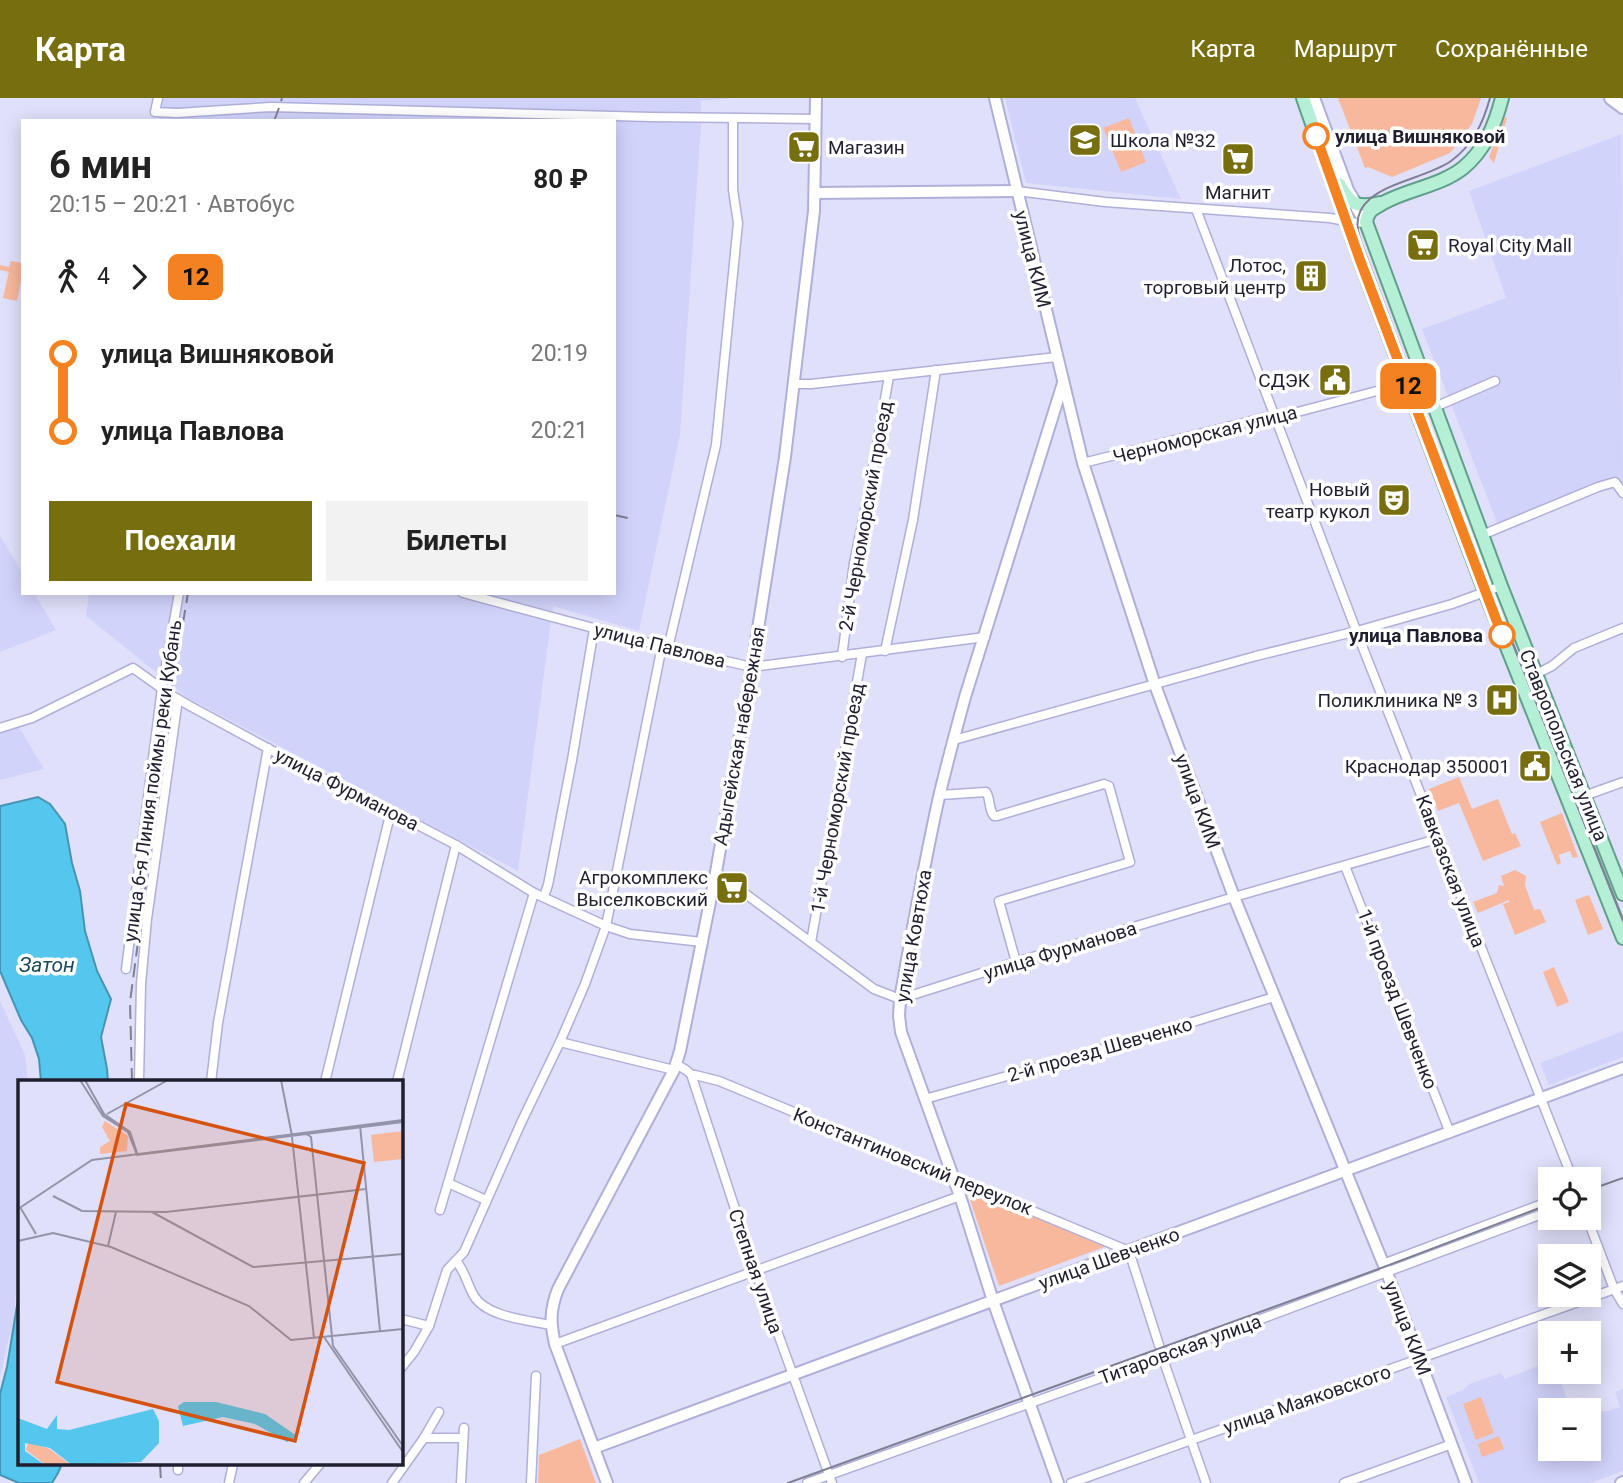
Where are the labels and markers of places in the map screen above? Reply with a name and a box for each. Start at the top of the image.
school or university icon: Школа №32 [1066,121,1104,159]
marker: улица Вишняковой [1303,123,1329,149]
place label: улица Вишняковой [1335,125,1505,148]
supermarket icon: Магазин [785,128,823,166]
place label: Школа №32 [1110,129,1216,152]
place label: Магазин [828,136,905,159]
supermarket icon: Магнит [1219,140,1257,178]
place label: Магнит [1205,181,1271,204]
supermarket icon: Royal City Mall [1404,226,1442,264]
place label: Royal City Mall [1448,234,1572,257]
place label: Лотос, торговый центр [1144,254,1286,299]
building icon: Лотос, торговый центр [1292,257,1330,295]
public building icon: СДЭК [1316,361,1354,399]
place label: СДЭК [1258,369,1311,392]
place label: Новый театр кукол [1266,478,1370,523]
theatre icon: Новый театр кукол [1375,481,1413,519]
marker: улица Павлова [1489,622,1515,648]
place label: улица Павлова [1349,624,1483,647]
hospital icon: Поликлиника № 3 [1483,681,1521,719]
place label: Поликлиника № 3 [1317,689,1478,712]
public building icon: Краснодар 350001 [1516,747,1554,785]
place label: Краснодар 350001 [1345,755,1510,778]
place label: Агрокомплекс Выселковский [576,866,708,911]
supermarket icon: Агрокомплекс Выселковский [713,869,751,907]

